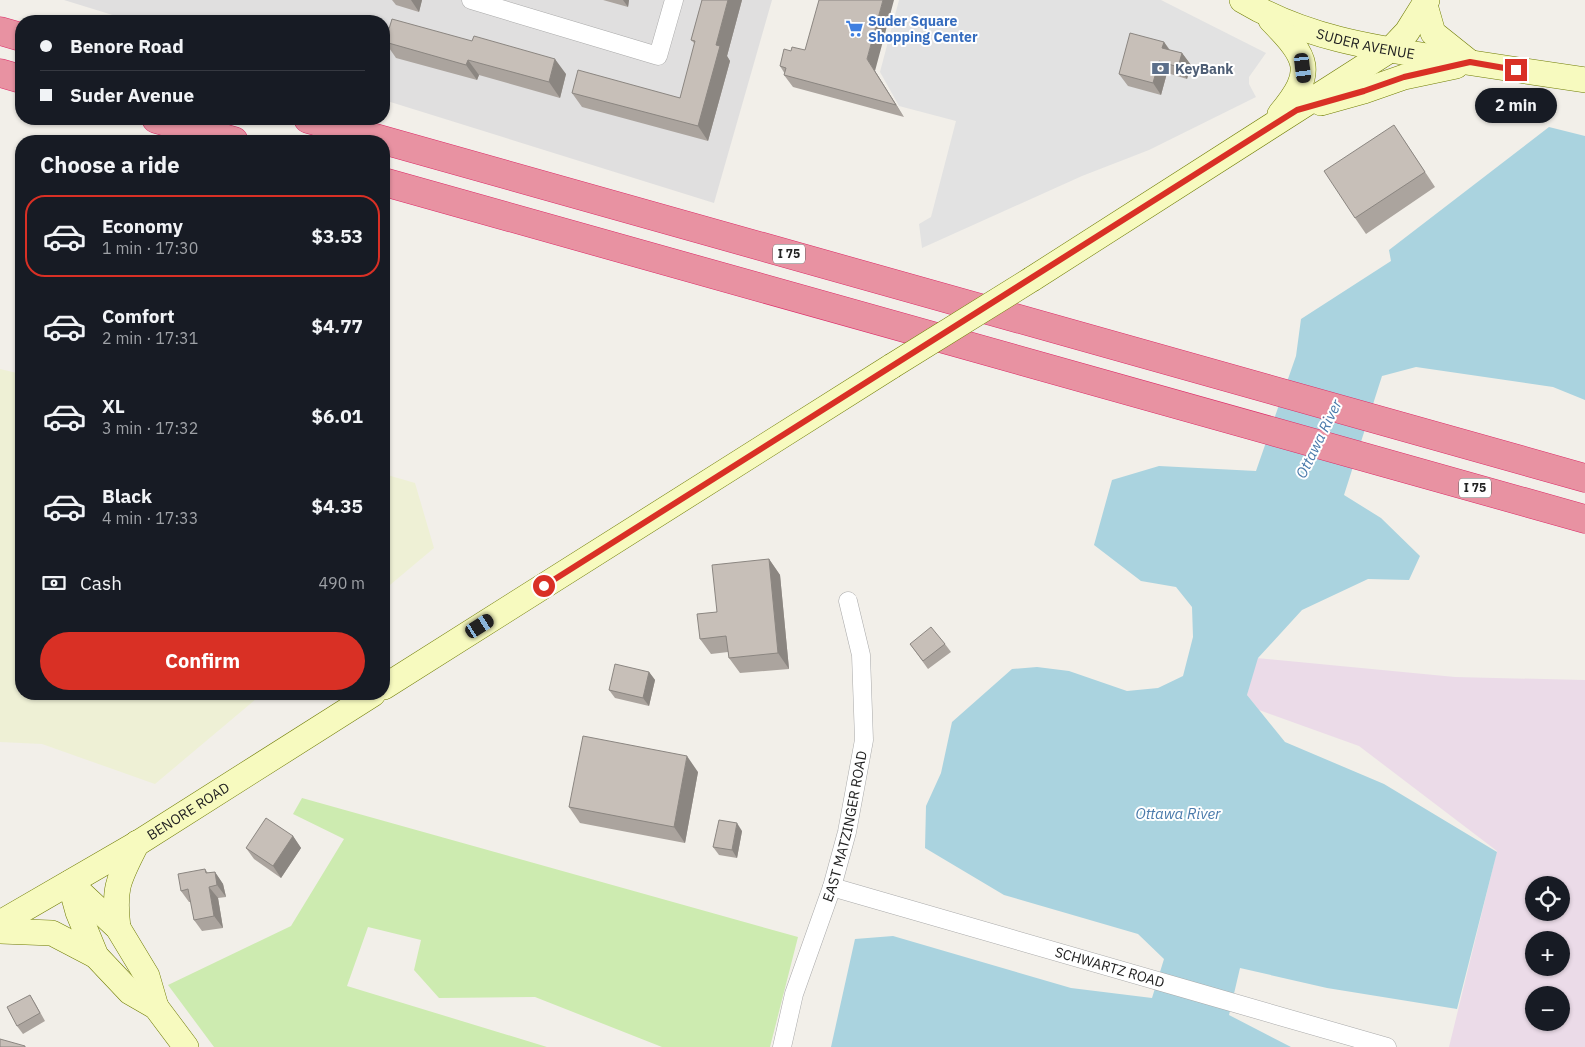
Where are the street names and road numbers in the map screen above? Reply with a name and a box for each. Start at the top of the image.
street label: SUDER AVENUE [1314,24,1416,63]
road number: I 75 [773,244,805,264]
road number: I 75 [1459,478,1491,498]
street label: EAST MATZINGER ROAD [818,749,871,904]
street label: BENORE ROAD [144,778,233,844]
street label: SCHWARTZ ROAD [1053,943,1167,991]

